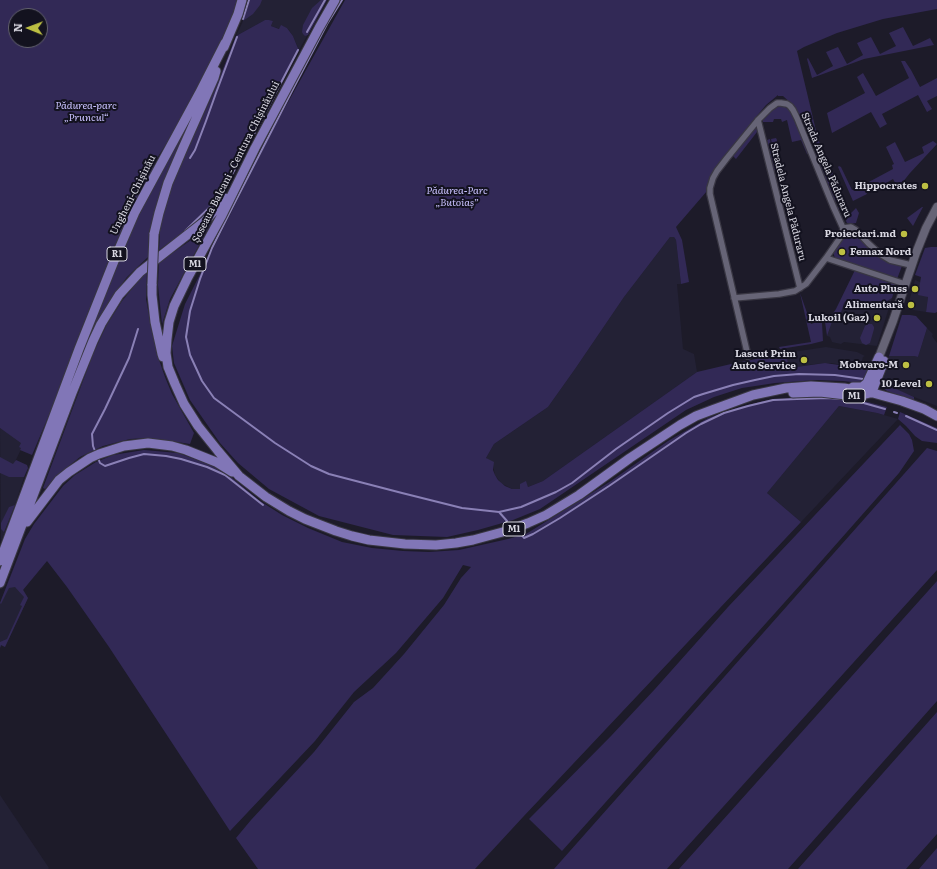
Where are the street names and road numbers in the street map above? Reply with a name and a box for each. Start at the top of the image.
street label: Șoseaua Balcani - Centura Chișinăului [190,79,282,245]
street label: Strada Angela Păduraru [798,111,854,219]
street label: Stradela Angela Păduraru [768,142,808,262]
street label: Ungheni-Chișinău [108,153,158,237]
road number: R1 [107,247,127,261]
road number: M1 [184,257,206,271]
road number: M1 [843,389,865,403]
road number: M1 [503,522,525,536]

